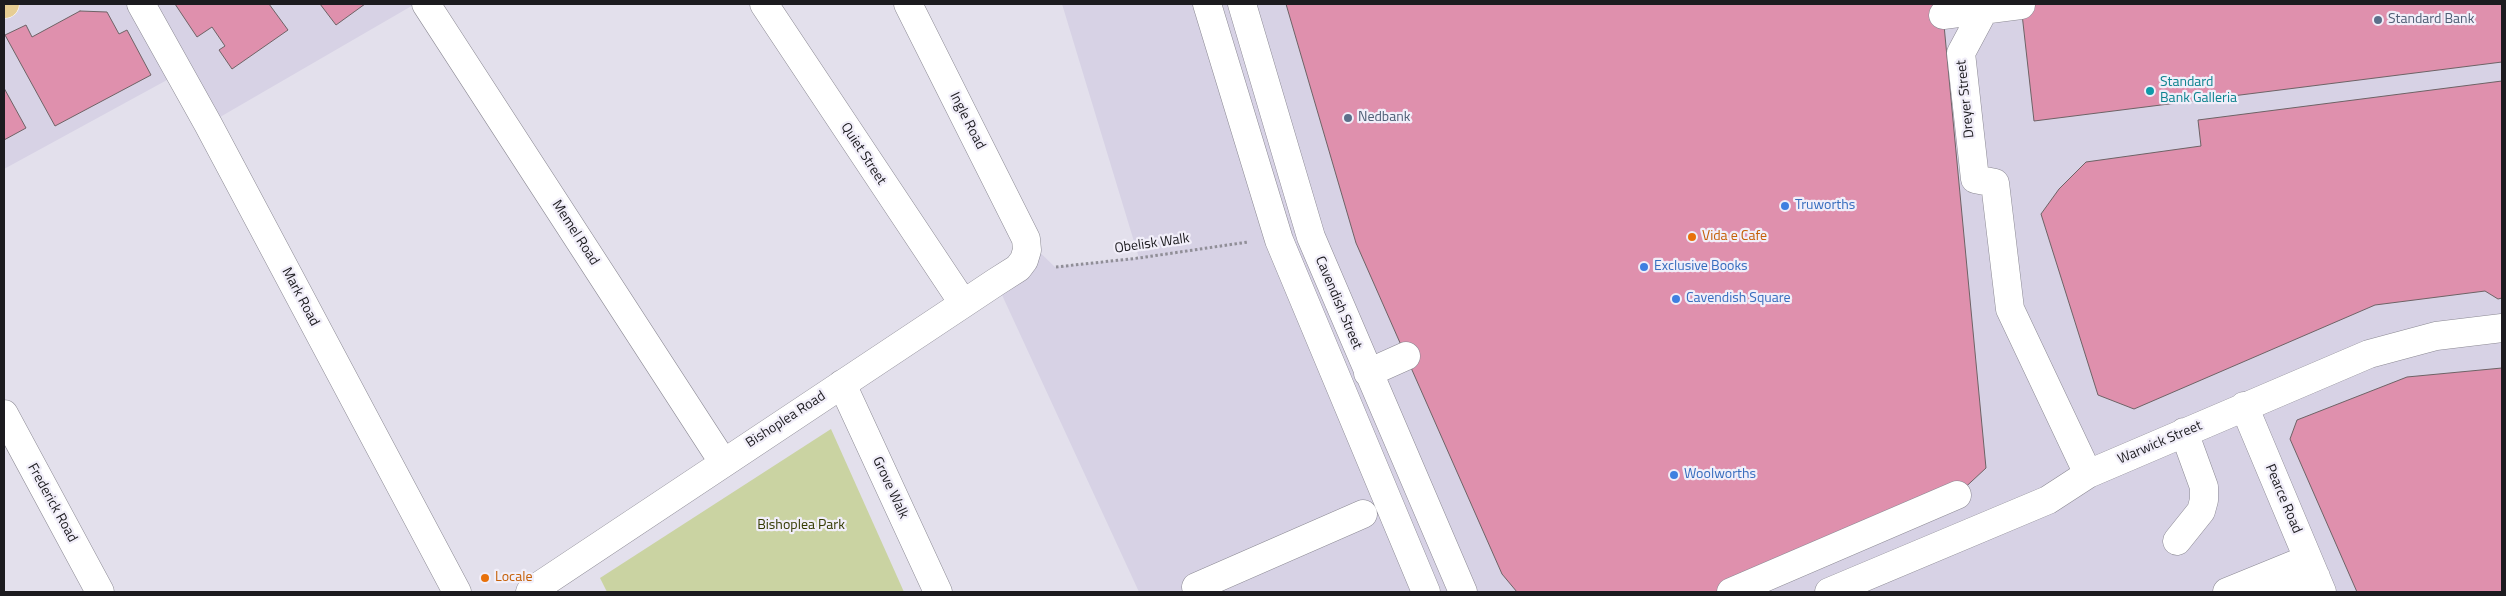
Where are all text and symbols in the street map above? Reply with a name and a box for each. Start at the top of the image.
place label: Standard Bank [2388,12,2474,28]
marker: Standard Bank [2372,14,2384,26]
street label: Dreyer Street [1954,59,1978,139]
place label: Standard Bank Galleria [2160,75,2237,108]
marker: Standard Bank Galleria [2144,85,2156,97]
street label: Ingle Road [945,90,989,152]
place label: Nedbank [1358,110,1410,126]
marker: Nedbank [1342,112,1354,124]
street label: Quiet Street [837,120,889,188]
street label: Memel Road [548,197,602,269]
place label: Truworths [1795,198,1855,214]
marker: Truworths [1779,200,1791,212]
place label: Vida e Cafe [1702,229,1767,245]
street label: Obelisk Walk [1113,230,1191,258]
marker: Vida e Cafe [1686,231,1698,243]
street label: Cavendish Street [1311,254,1365,352]
place label: Exclusive Books [1654,259,1748,275]
marker: Exclusive Books [1638,261,1650,273]
street label: Mark Road [278,265,322,329]
place label: Cavendish Square [1686,291,1791,307]
marker: Cavendish Square [1670,293,1682,305]
street label: Bishoplea Road [743,388,829,452]
street label: Warwick Street [2115,418,2205,468]
street label: Grove Walk [868,454,912,522]
street label: Frederick Road [23,461,81,545]
street label: Pearce Road [2261,462,2305,536]
place label: Woolworths [1684,467,1756,483]
marker: Woolworths [1668,469,1680,481]
park label: Bishoplea Park [757,518,845,534]
place label: Locale [495,570,532,586]
marker: Locale [479,572,491,584]

